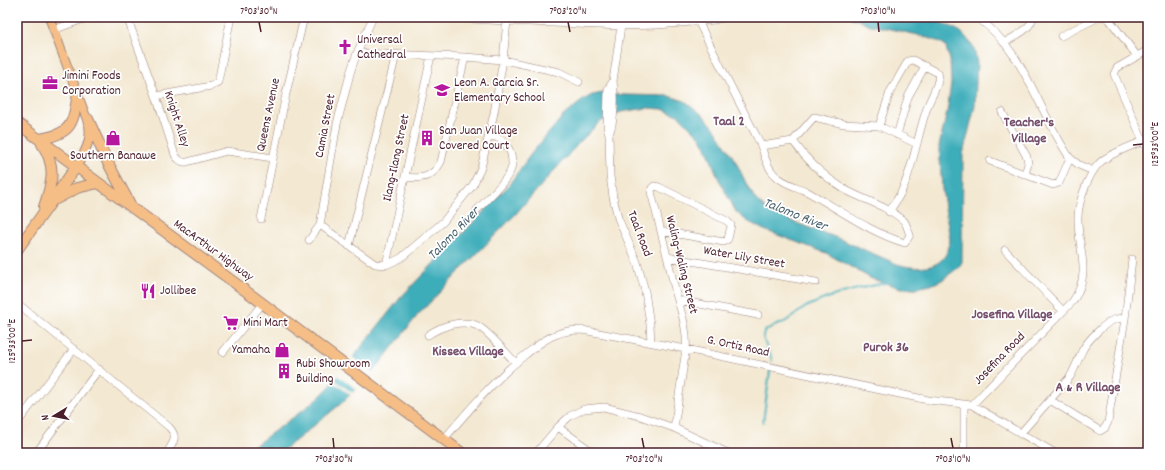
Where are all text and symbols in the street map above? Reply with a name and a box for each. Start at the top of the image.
text: 7°03'30"N [240,5,278,19]
text: 7°03'20"N [549,5,587,19]
text: 7°03'10"N [860,5,896,19]
place label: Universal Cathedral [357,31,406,65]
church icon: Universal Cathedral [336,38,354,56]
place label: Jimini Foods Corporation [62,67,121,101]
office icon: Jimini Foods Corporation [41,74,59,92]
place label: Leon A. Garcia Sr. Elementary School [454,74,545,108]
street label: Queens Avenue [252,76,286,153]
school or university icon: Leon A. Garcia Sr. Elementary School [433,81,451,99]
street label: Knight Alley [158,88,194,150]
street label: Camia Street [311,92,342,159]
street label: Ilang-Ilang Street [378,112,416,203]
district label: Taal 2 [713,112,745,132]
district label: Teacher's Village [1004,113,1054,149]
text: 125°33'00"E [1149,121,1163,166]
place label: San Juan Village Covered Court [439,122,518,156]
shop icon: Southern Banawe [104,129,122,147]
building icon: San Juan Village Covered Court [418,129,436,147]
place label: Southern Banawe [70,147,156,166]
water label: Talomo River [760,193,832,238]
water label: Talomo River [423,202,486,265]
street label: Taal Road [622,208,656,260]
street label: Waling-Waling Street [660,214,702,316]
street label: MacArthur Highway [169,215,258,287]
street label: Water Lily Street [702,241,786,275]
restaurant icon: Jollibee [139,282,157,300]
place label: Jollibee [160,282,196,301]
district label: Josefina Village [972,305,1052,325]
supermarket icon: Mini Mart [222,314,240,332]
place label: Mini Mart [243,314,288,333]
text: 125°33'00"E [6,318,20,363]
street label: Josefina Road [970,328,1030,390]
street label: G. Ortiz Road [705,331,771,363]
district label: Purok 36 [863,338,909,358]
place label: Yamaha [232,341,271,360]
shop icon: Yamaha [273,341,291,359]
district label: Kissea Village [432,342,504,362]
place label: Rubi Showroom Building [296,355,370,389]
building icon: Rubi Showroom Building [275,362,293,380]
district label: A & R Village [1055,378,1121,398]
north arrow [34,396,74,436]
text: N [38,413,54,421]
text: 7°03'30"N [315,453,353,467]
text: 7°03'20"N [625,453,663,467]
text: 7°03'10"N [935,453,971,467]

